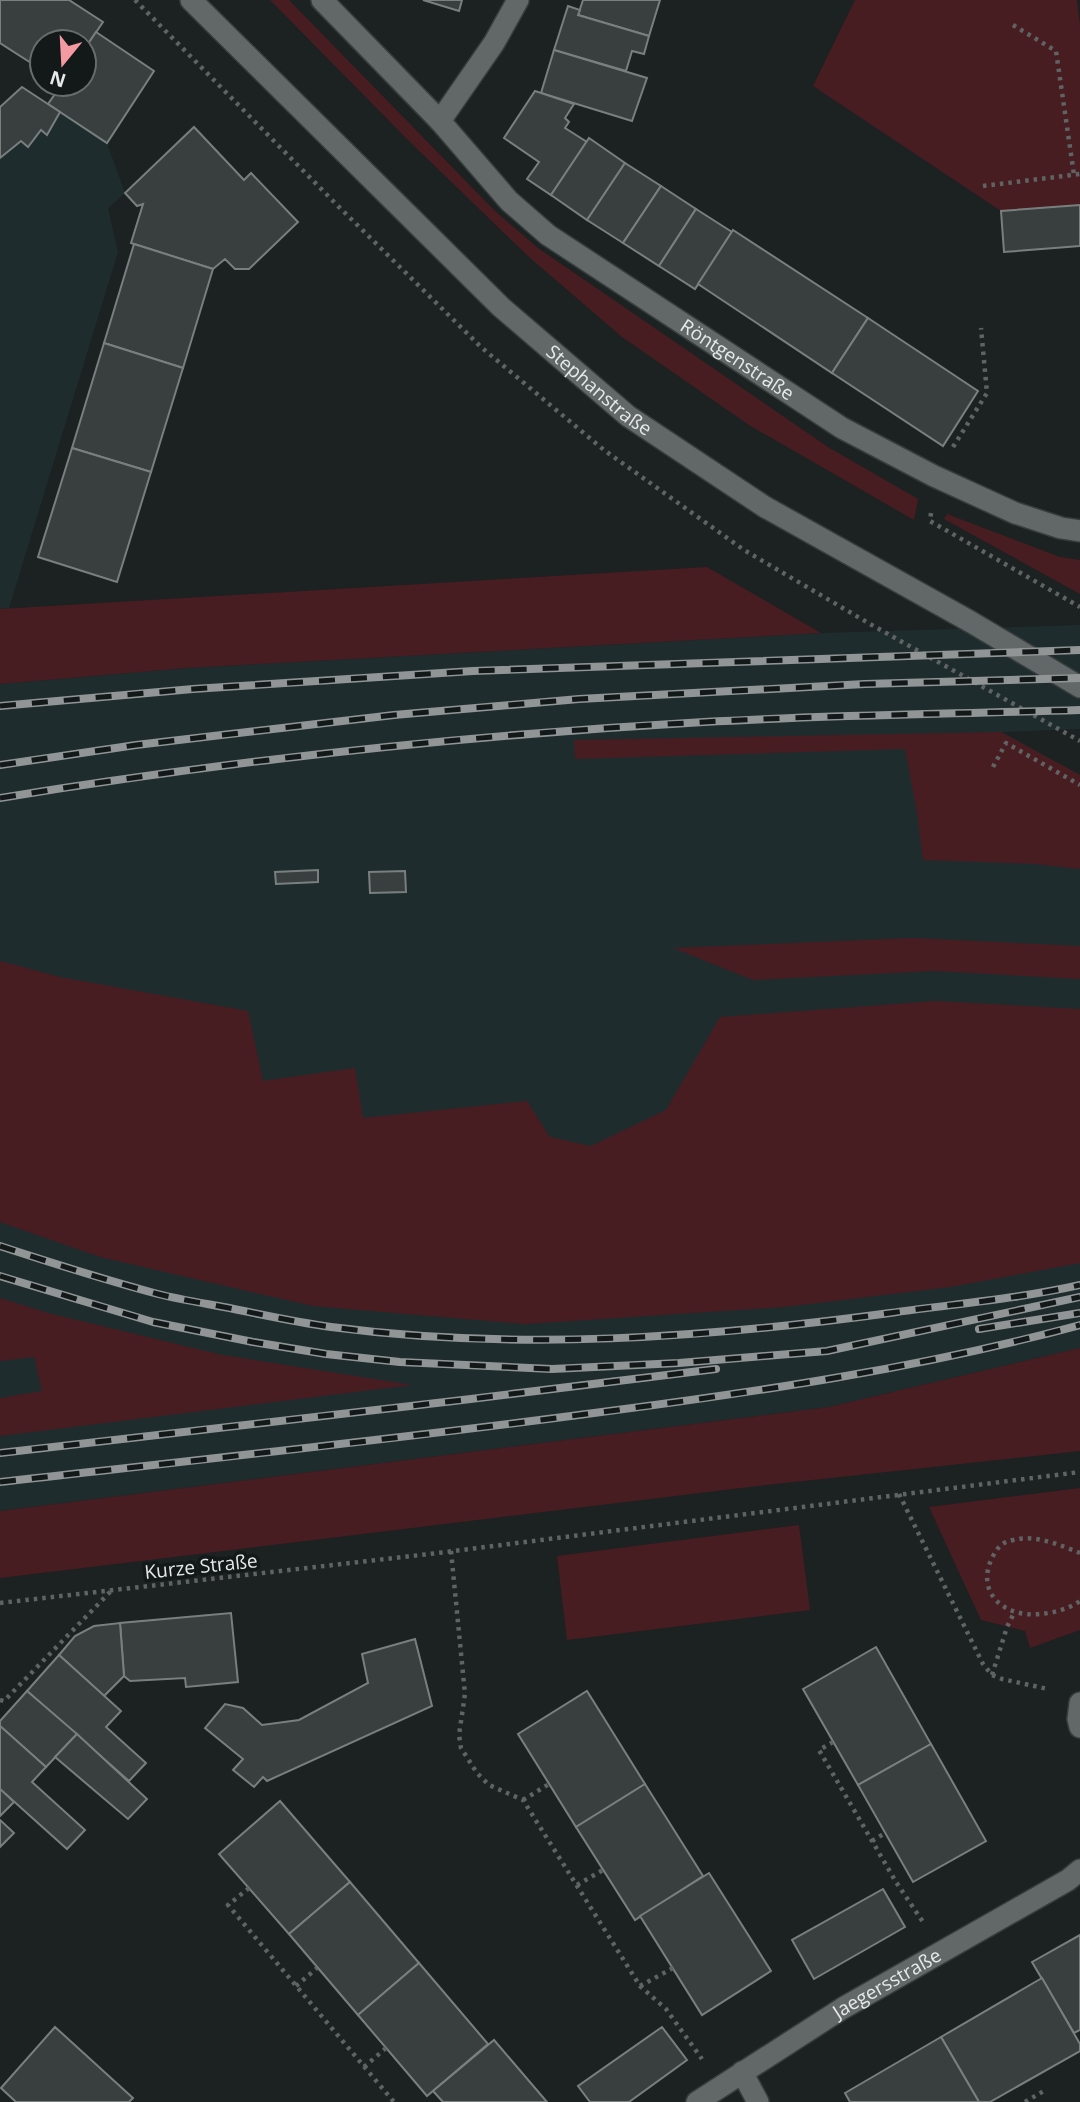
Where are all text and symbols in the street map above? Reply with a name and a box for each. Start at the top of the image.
north arrow [28,28,98,98]
text: N [46,64,69,94]
street label: Röntgenstraße [676,313,799,406]
street label: Stephanstraße [541,339,657,441]
street label: Kurze Straße [143,1547,259,1585]
street label: Jaegersstraße [826,1942,946,2025]

